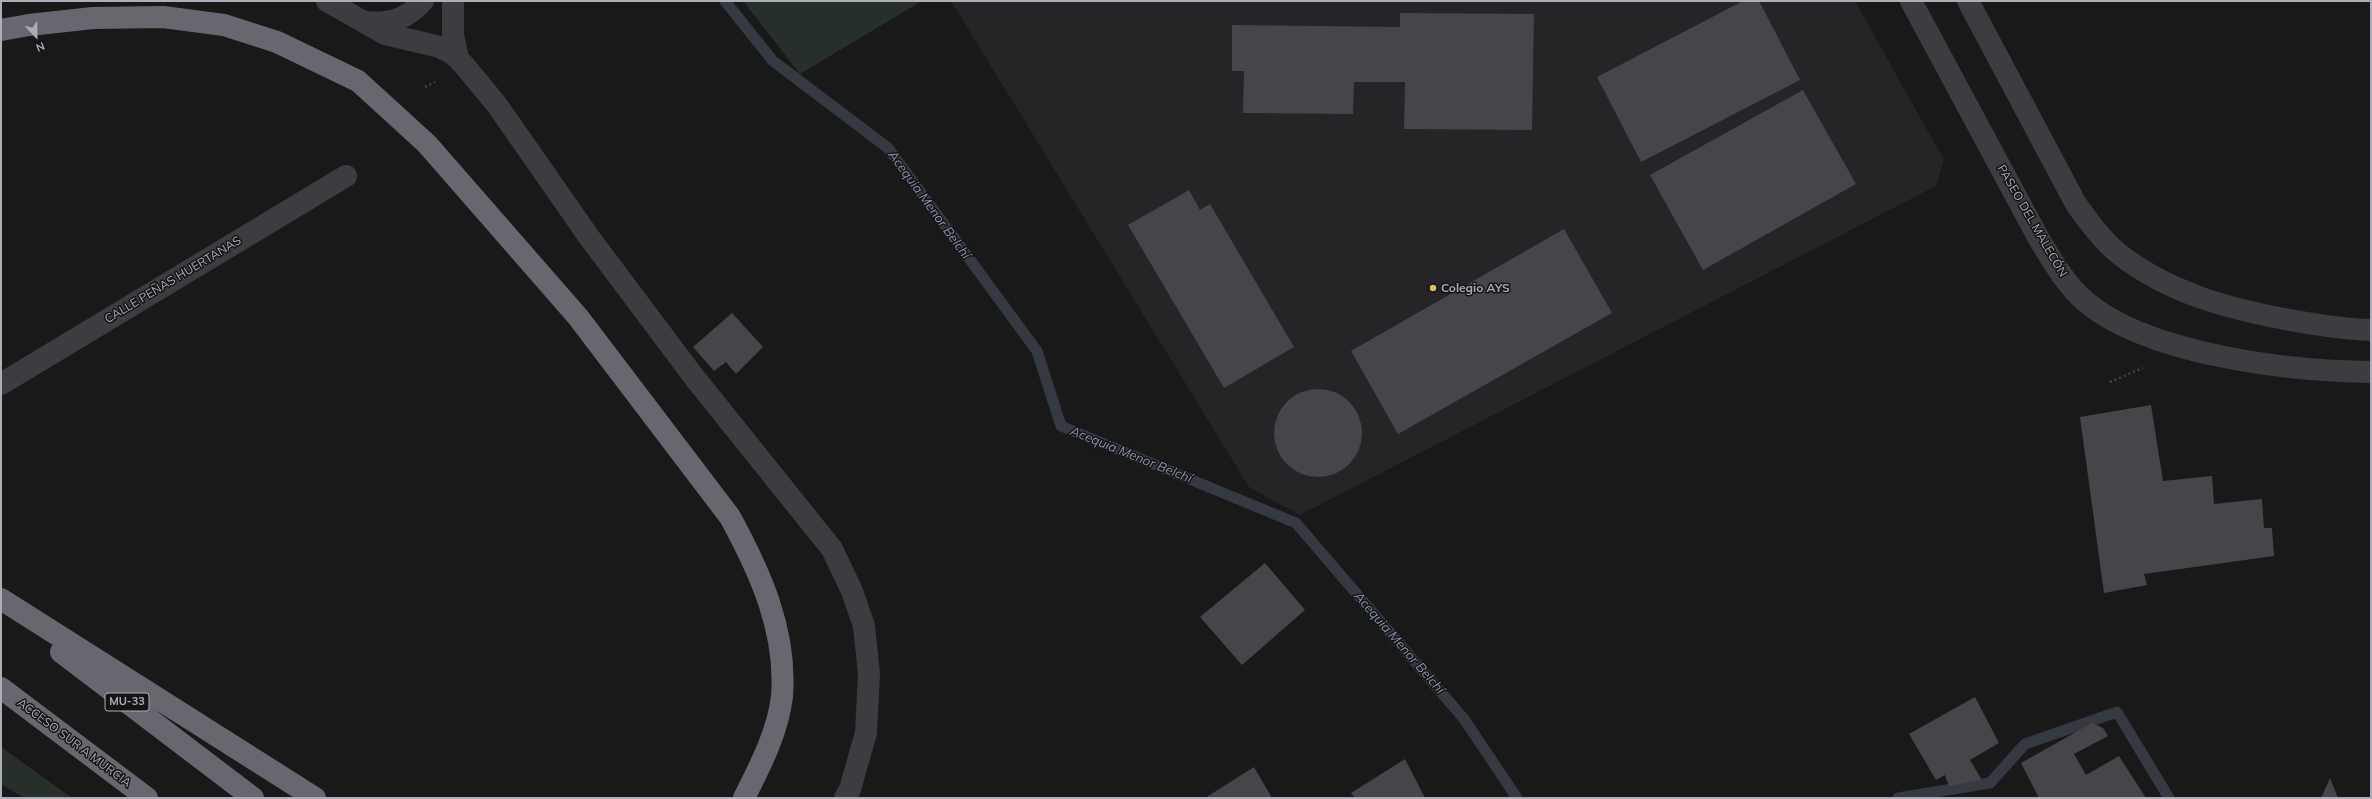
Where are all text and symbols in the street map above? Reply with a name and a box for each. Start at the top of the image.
north arrow [16,16,56,56]
text: N [34,39,47,55]
water label: Acequia Menor Belchí [884,148,974,262]
street label: PASEO DEL MALECÓN [1994,162,2070,280]
street label: CALLE PEÑAS HUERTANAS [102,233,244,327]
place label: Colegio AYS [1441,281,1510,295]
marker: Colegio AYS [1428,283,1438,293]
water label: Acequia Menor Belchí [1068,423,1194,487]
water label: Acequia Menor Belchí [1350,589,1448,697]
road number: MU-33 [105,693,149,711]
street label: ACCESO SUR A MURCIA [14,696,134,790]

